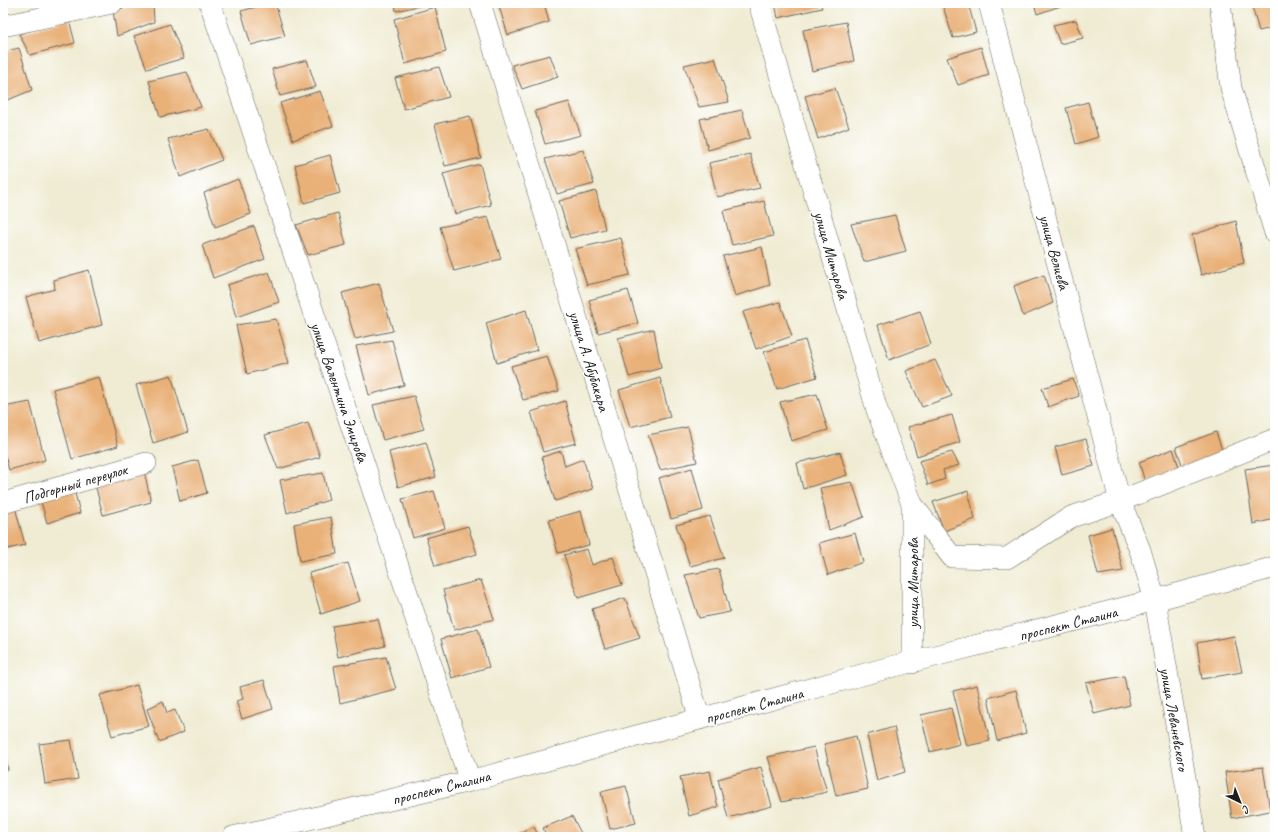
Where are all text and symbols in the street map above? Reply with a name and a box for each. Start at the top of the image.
street label: улица Митарова [809,208,853,303]
street label: улица Велиева [1034,211,1074,293]
street label: улица А. Абубакара [564,308,614,415]
street label: улица Валентина Эмирова [305,319,373,466]
street label: Подгорный переулок [21,459,131,508]
street label: улица Митарова [903,537,923,629]
street label: проспект Сталина [1017,602,1121,646]
street label: улица Леваневского [1155,665,1193,775]
street label: проспект Сталина [703,683,807,729]
street label: проспект Сталина [390,766,494,810]
north arrow [1220,782,1260,822]
text: С [1239,802,1254,817]

